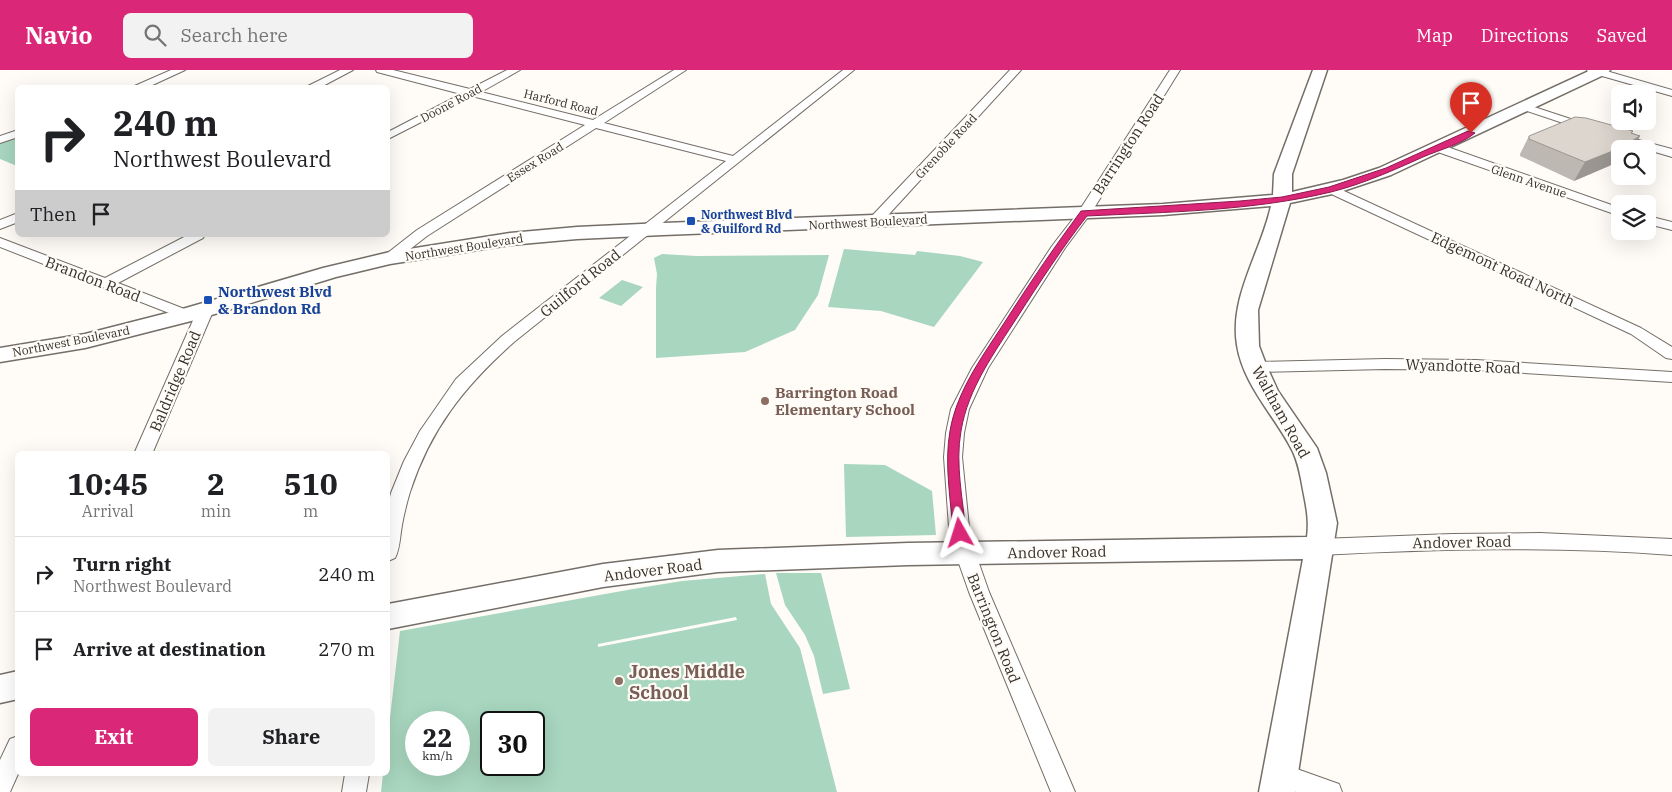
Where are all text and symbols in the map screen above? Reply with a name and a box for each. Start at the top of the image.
search box [123,13,473,58]
text: Navio [25,19,93,51]
icon: search [141,21,169,49]
text: Search here [181,23,288,47]
text: Map [1416,24,1453,47]
text: Directions [1481,24,1569,47]
text: Saved [1597,24,1647,47]
street label: Doone Road [418,81,484,125]
pin [1450,82,1492,133]
street label: Harford Road [522,85,600,119]
map controls [1611,85,1656,240]
button: sound [1611,85,1656,130]
icon: arrive [1457,89,1485,117]
street label: Barrington Road [1088,90,1168,198]
text: 240 m [113,100,218,146]
icon: right [30,105,95,170]
street label: Grenoble Road [912,110,980,182]
street label: Essex Road [504,139,566,185]
button: search [1611,140,1656,185]
text: Northwest Boulevard [113,144,332,173]
street label: Glenn Avenue [1489,161,1569,201]
button: layers [1611,195,1656,240]
icon: arrive [87,200,115,228]
text: Then [30,202,77,226]
place label: Northwest Blvd & Guilford Rd [701,207,793,236]
street label: Northwest Boulevard [808,211,928,233]
marker: Northwest Blvd & Guilford Rd [685,215,697,227]
street label: Edgemont Road North [1428,227,1578,311]
street label: Northwest Boulevard [404,230,524,264]
street label: Guilford Road [536,245,624,321]
street label: Brandon Road [42,252,144,306]
place label: Northwest Blvd & Brandon Rd [218,282,333,318]
marker: Northwest Blvd & Brandon Rd [202,294,214,306]
street label: Northwest Boulevard [11,322,131,360]
street label: Baldridge Road [145,328,205,434]
street label: Wyandotte Road [1405,354,1521,378]
street label: Waltham Road [1248,362,1314,462]
place label: Barrington Road Elementary School [775,383,915,419]
marker: Barrington Road Elementary School [759,395,771,407]
text: 10:45 [67,464,148,503]
text: 2 [207,464,225,503]
text: 510 [284,464,338,503]
text: Arrival [82,501,134,521]
text: min [201,501,231,521]
text: m [303,501,318,521]
position arrow [933,506,985,558]
street label: Andover Road [1412,532,1512,552]
street label: Andover Road [1007,542,1107,562]
text: Turn right [73,552,171,576]
street label: Andover Road [603,555,703,585]
icon: right [30,560,58,588]
text: 240 m [318,562,375,586]
street label: Barrington Road [963,570,1025,686]
text: Northwest Boulevard [73,576,232,596]
icon: arrive [30,635,58,663]
text: Arrive at destination [73,637,266,661]
text: 270 m [318,637,375,661]
place label: Jones Middle School [629,660,745,704]
marker: Jones Middle School [613,675,625,687]
button: Exit [30,708,198,766]
button: Share [208,708,375,766]
speed limit sign: 30 [480,711,545,776]
text: 22 [422,721,453,754]
text: km/h [422,748,453,763]

